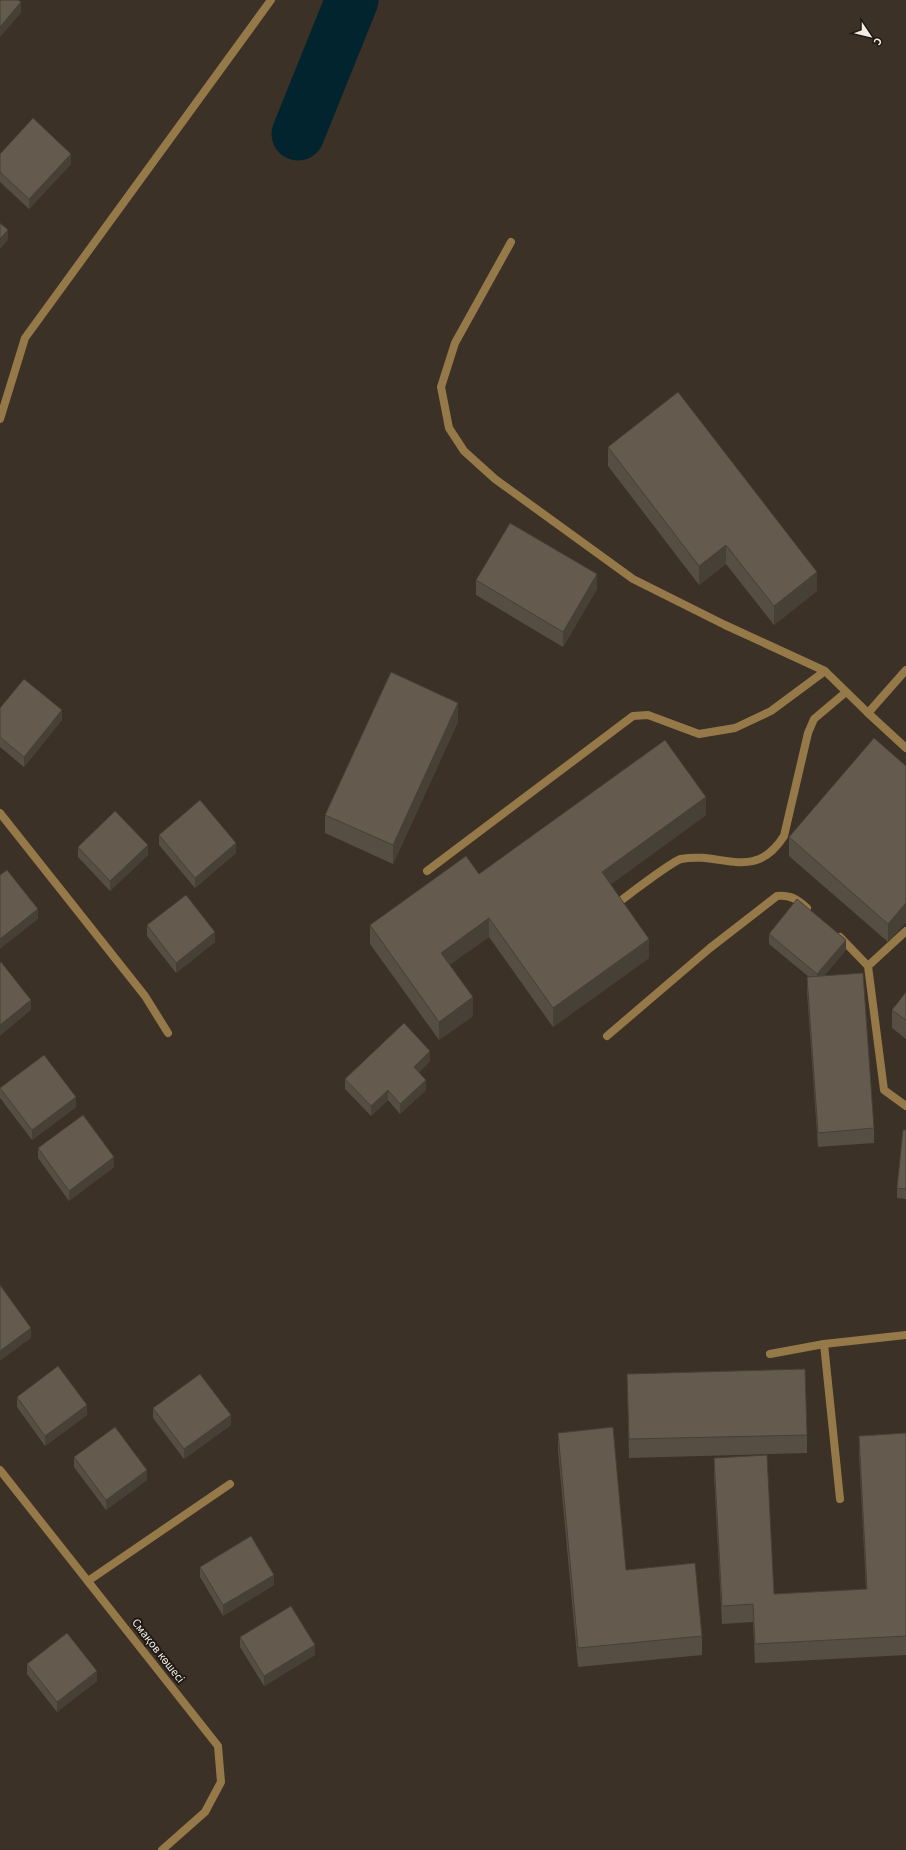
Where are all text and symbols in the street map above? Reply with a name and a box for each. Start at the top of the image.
north arrow [850,16,890,56]
text: С [869,35,886,49]
street label: Смақов көшесі [127,1615,189,1687]

